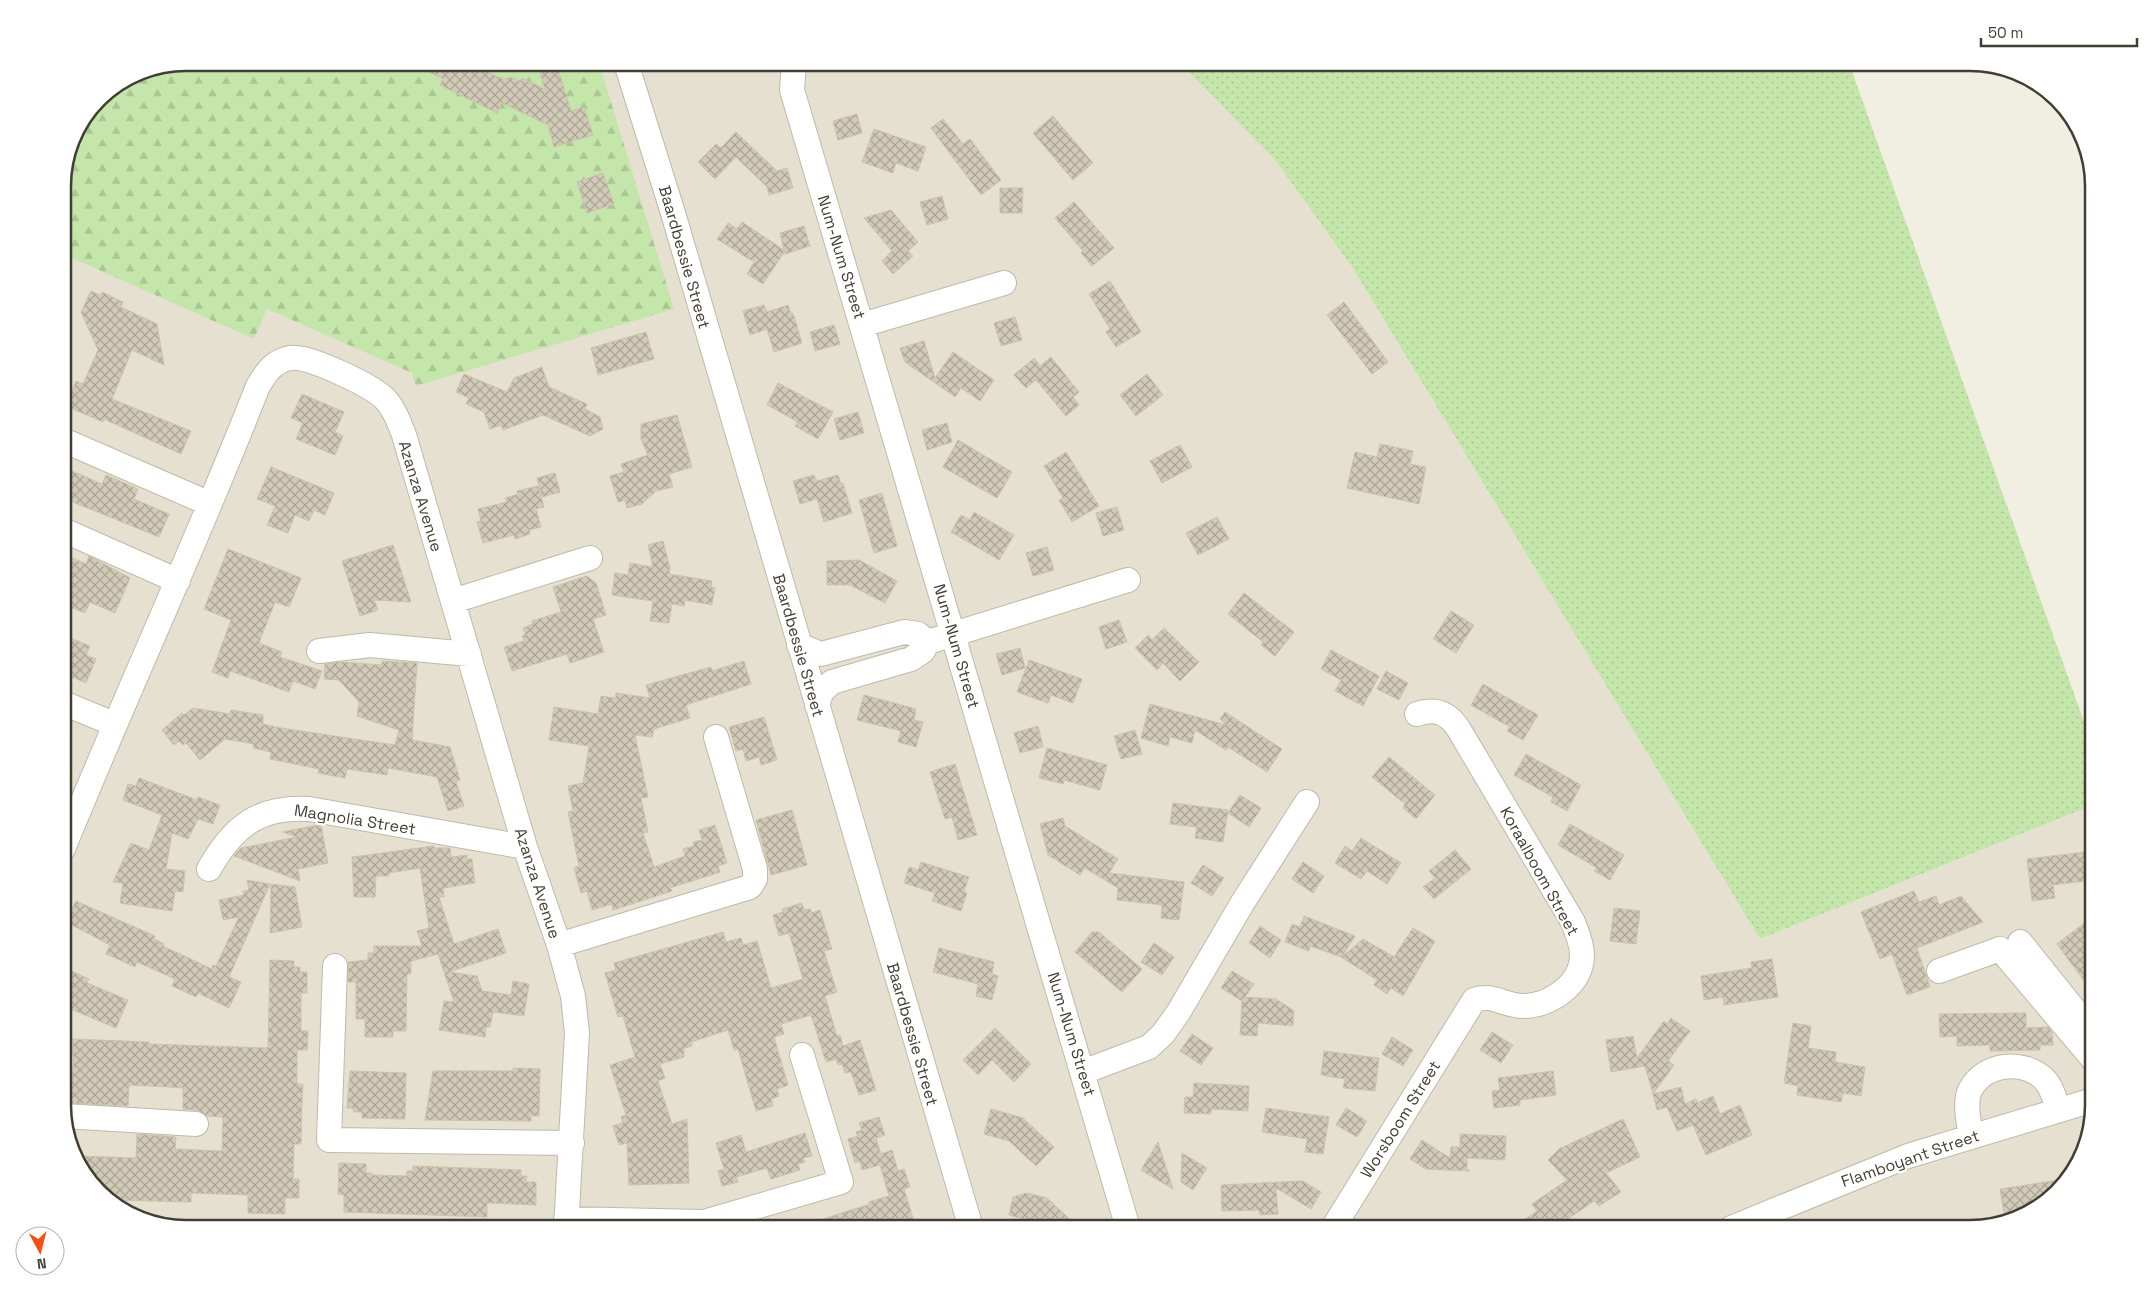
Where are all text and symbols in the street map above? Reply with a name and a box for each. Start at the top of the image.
scale bar [1981,15,2137,47]
text: 50 m [1988,23,2023,42]
street label: Baardbessie Street [654,183,715,331]
street label: Num-Num Street [813,193,870,322]
street label: Azanza Avenue [394,438,447,554]
street label: Baardbessie Street [768,571,829,719]
street label: Num-Num Street [929,581,984,711]
street label: Magnolia Street [293,800,417,839]
street label: Koraalboom Street [1495,803,1584,939]
street label: Azanza Avenue [510,825,565,941]
street label: Baardbessie Street [882,960,943,1108]
street label: Num-Num Street [1043,970,1100,1099]
street label: Worsboom Street [1356,1057,1445,1182]
street label: Flamboyant Street [1838,1125,1982,1192]
north arrow [15,1226,65,1276]
text: N [36,1254,47,1273]

